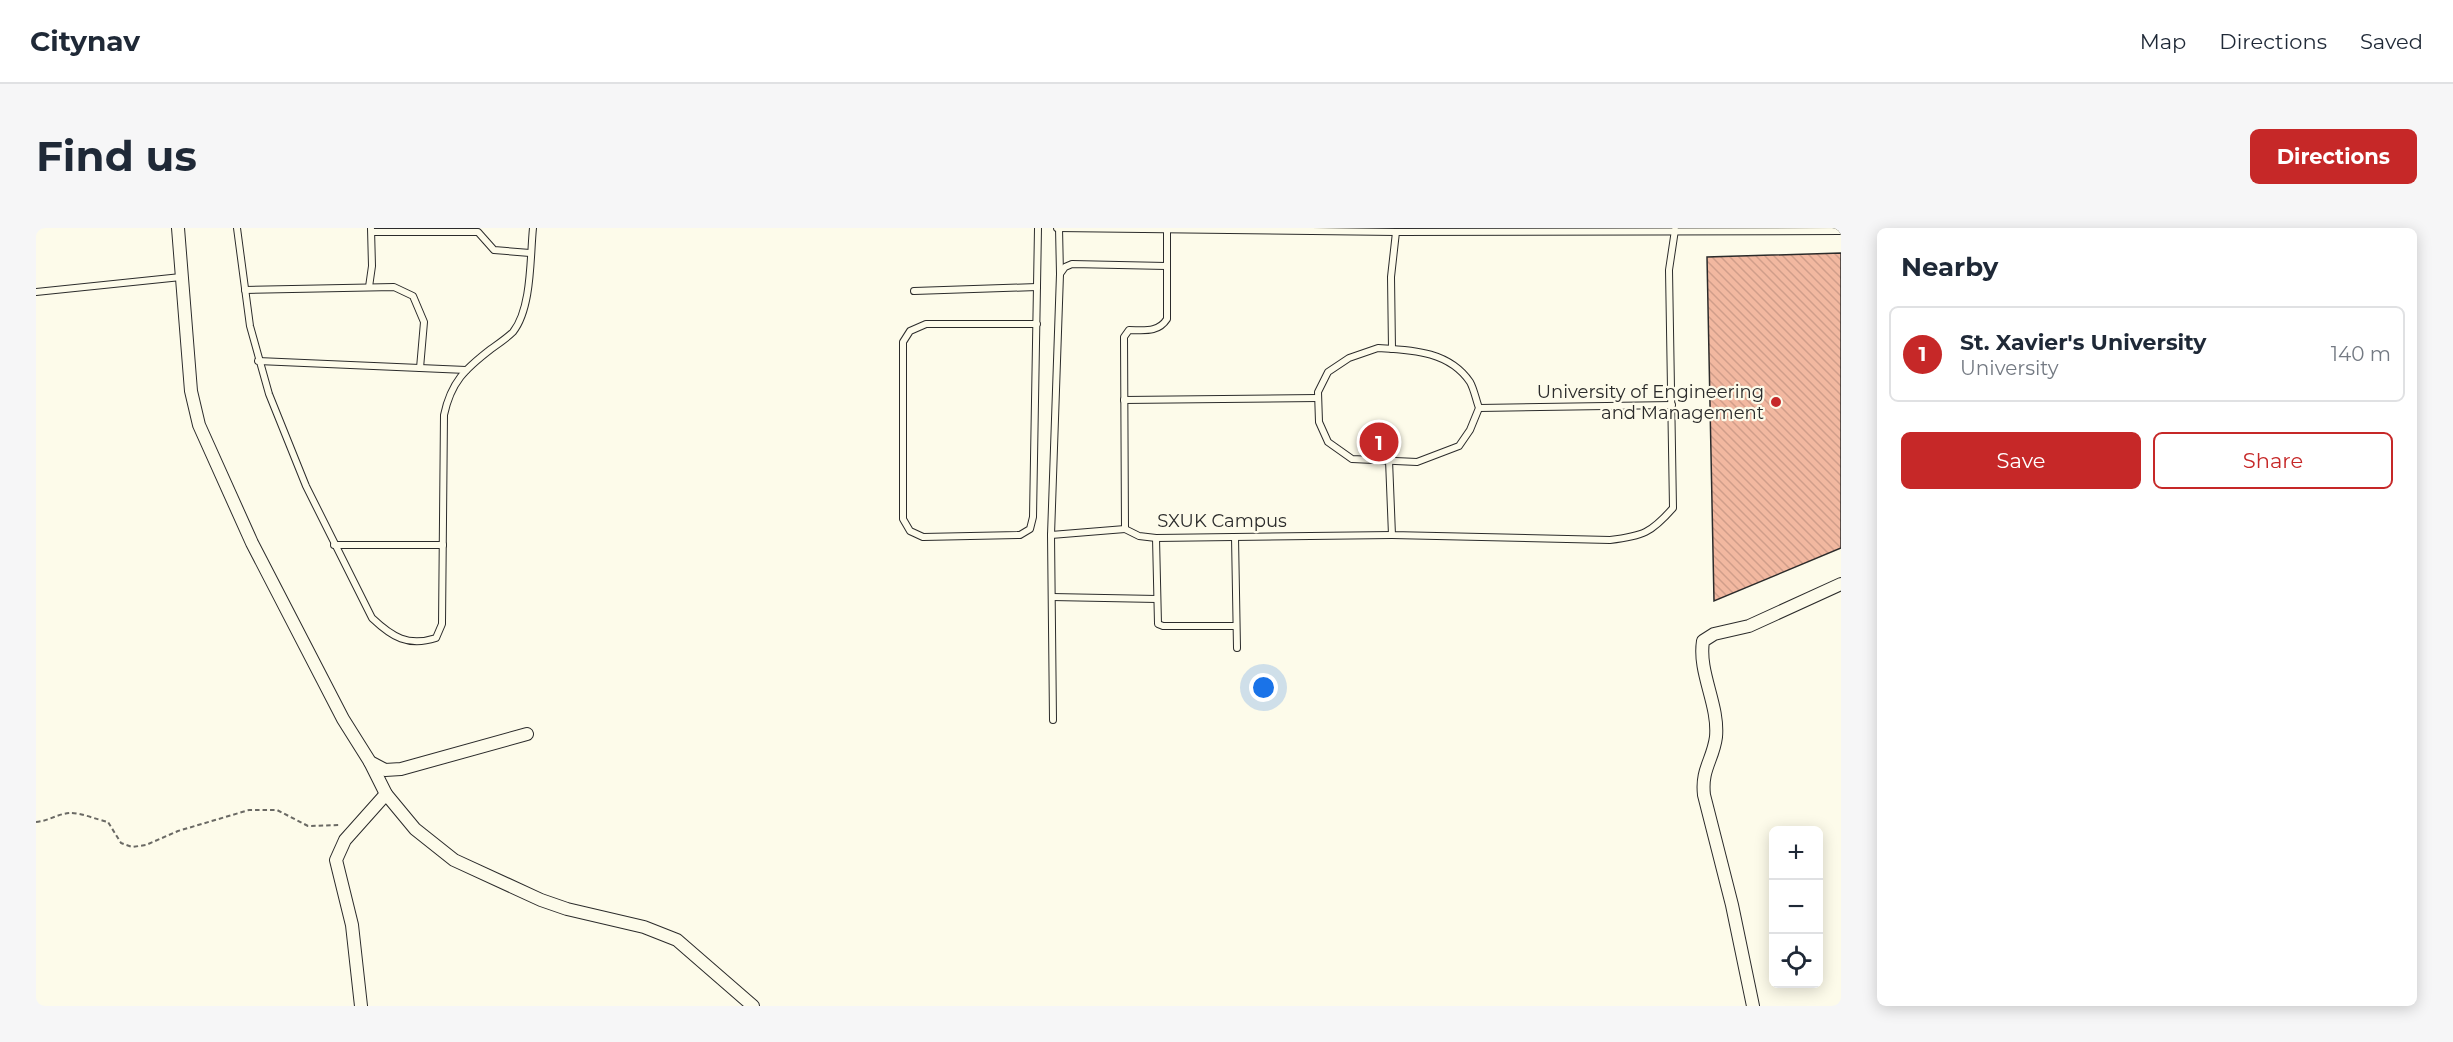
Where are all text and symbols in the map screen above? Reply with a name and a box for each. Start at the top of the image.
text: Citynav [30,24,140,58]
text: Map [2140,29,2186,54]
text: Directions [2219,29,2327,54]
text: Saved [2360,29,2423,54]
button: Directions [2250,129,2417,184]
text: Find us [36,130,197,182]
text: Nearby [1901,251,1998,283]
text: St. Xavier's University [1960,329,2206,356]
text: 1 [1919,342,1926,366]
text: 140 m [2331,342,2391,366]
text: University [1960,356,2059,380]
place label: University of Engineering and Management [1537,381,1764,424]
marker: University of Engineering and Management [1769,395,1783,409]
pin: 1 [1360,420,1398,464]
button: Save [1901,432,2141,489]
button: Share [2153,432,2393,489]
street label: SXUK Campus [1157,510,1287,532]
your location [1249,673,1278,702]
map controls [1769,826,1823,988]
button: + [1769,826,1823,880]
button: − [1769,880,1823,934]
button: locate [1769,934,1823,988]

